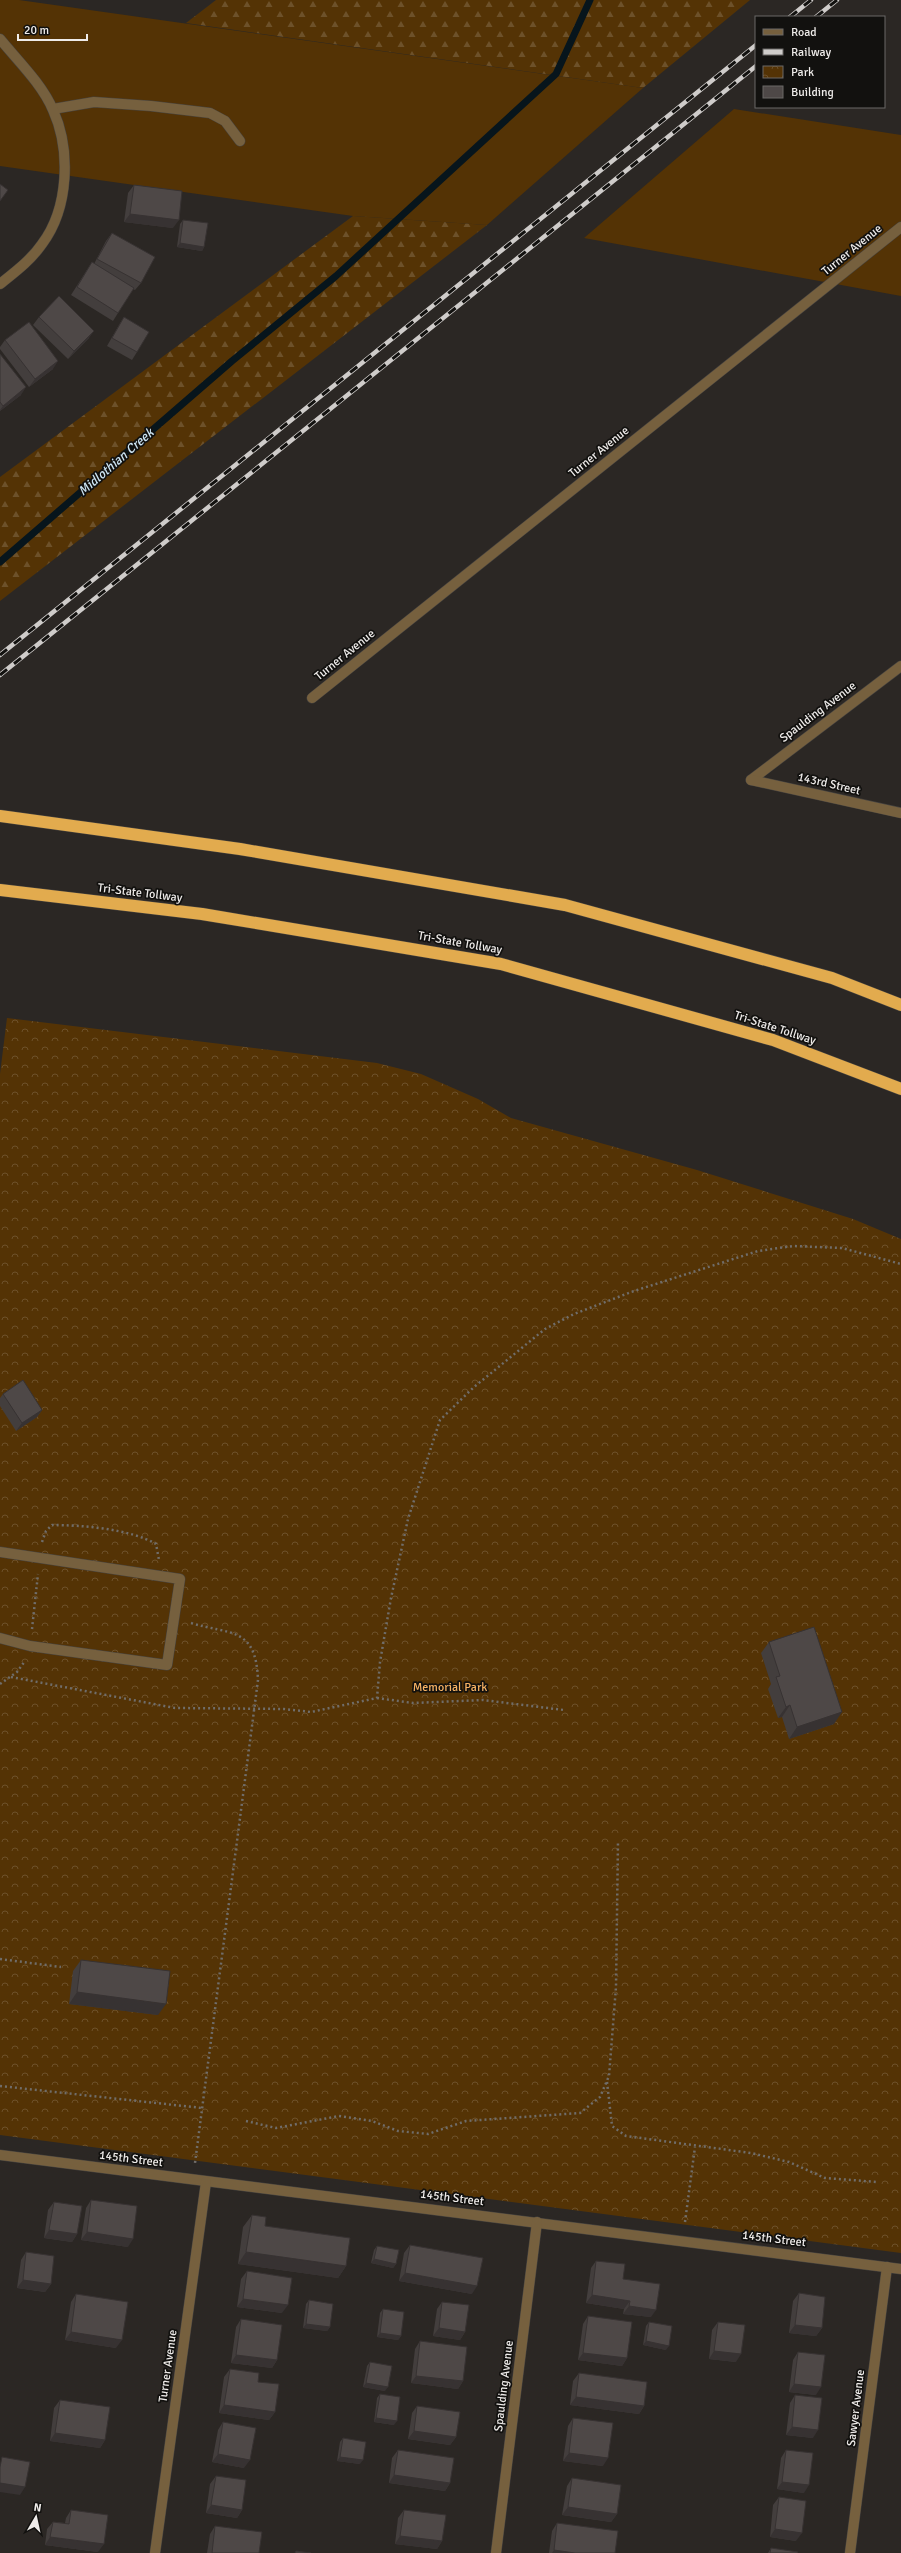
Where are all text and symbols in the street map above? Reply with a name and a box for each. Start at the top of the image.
scale bar [18,16,87,42]
legend [755,16,885,108]
text: 20 m [24,23,49,38]
text: Road [791,25,817,40]
text: Railway [791,45,831,60]
text: Park [791,65,814,80]
text: Building [791,85,834,100]
street label: Turner Avenue [819,221,885,279]
street label: Turner Avenue [566,423,632,481]
water label: Midlothian Creek [75,424,158,499]
street label: Turner Avenue [312,626,378,684]
street label: Spaulding Avenue [777,678,859,746]
street label: 143rd Street [796,769,862,799]
street label: Tri-State Tollway [97,880,183,906]
street label: Tri-State Tollway [417,928,504,958]
street label: Tri-State Tollway [732,1008,818,1048]
park label: Memorial Park [413,1680,487,1695]
street label: 145th Street [98,2148,164,2170]
street label: 145th Street [419,2187,485,2209]
street label: 145th Street [741,2228,807,2250]
street label: Turner Avenue [155,2329,181,2403]
street label: Spaulding Avenue [491,2340,517,2432]
street label: Sawyer Avenue [844,2369,868,2447]
north arrow [16,2497,56,2537]
text: N [33,2501,42,2515]

